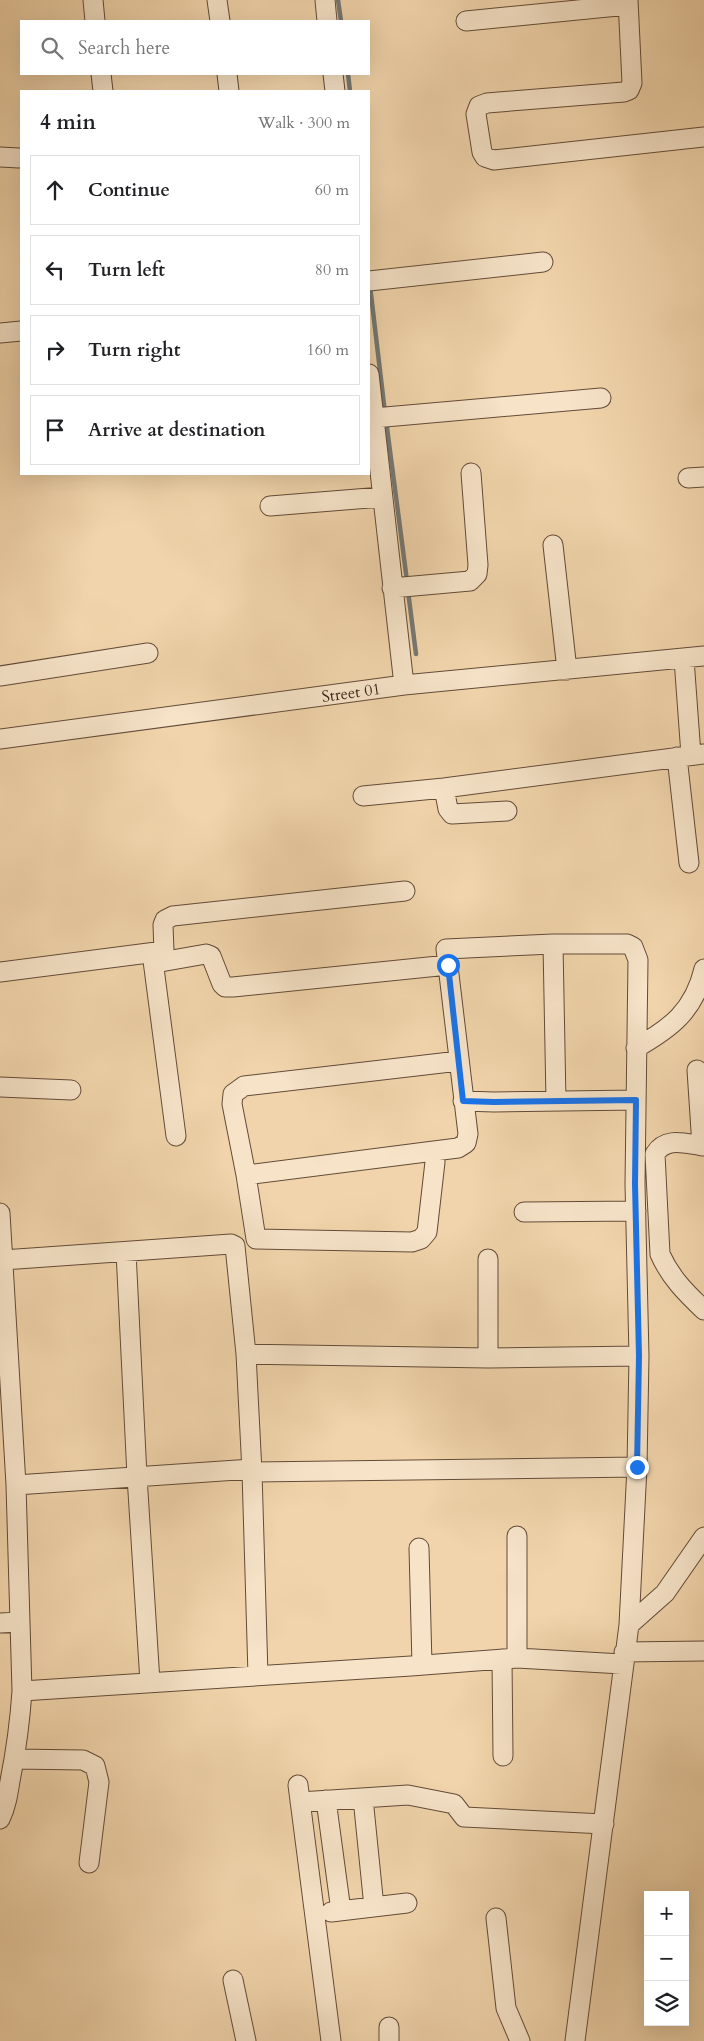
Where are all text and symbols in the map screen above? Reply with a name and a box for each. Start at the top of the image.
search box [20,20,370,75]
icon: search [38,34,66,62]
text: Search here [78,35,170,61]
text: 4 min [40,108,96,137]
text: Walk · 300 m [258,112,350,134]
icon: ahead [41,176,69,204]
text: Continue [88,177,170,203]
text: 60 m [315,179,349,201]
icon: left [41,256,69,284]
text: Turn left [88,257,165,283]
text: 80 m [315,259,349,281]
icon: right [41,336,69,364]
text: Turn right [88,337,180,363]
text: 160 m [307,339,349,361]
icon: arrive [41,416,69,444]
text: Arrive at destination [88,417,265,443]
street label: Street 01 [320,678,382,708]
route start [437,954,460,977]
route end [626,1456,649,1479]
map controls [644,1891,689,2026]
button: + [644,1891,689,1936]
button: − [644,1936,689,1981]
button: layers [644,1981,689,2026]

